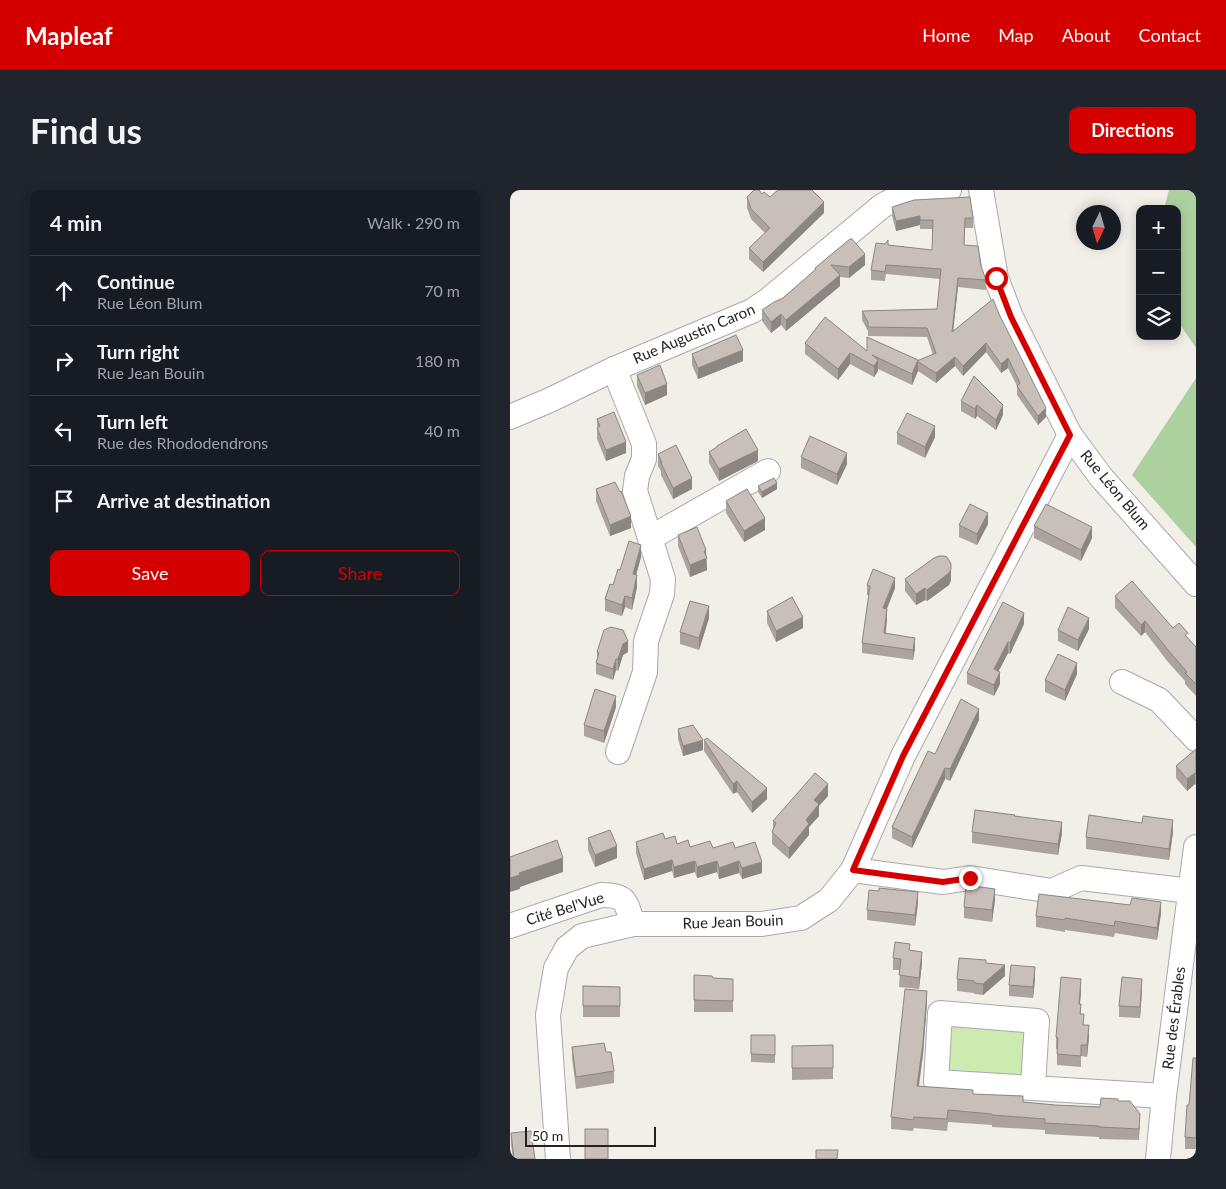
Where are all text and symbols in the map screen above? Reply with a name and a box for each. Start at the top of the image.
text: Mapleaf [25,21,113,50]
text: Home [922,24,970,46]
text: Map [998,24,1034,46]
text: About [1062,24,1111,46]
text: Contact [1139,24,1201,46]
button: Directions [1069,107,1196,153]
text: Find us [30,109,142,151]
north arrow [1076,205,1121,250]
map controls [1136,205,1181,340]
button: + [1136,205,1181,250]
text: 4 min [50,210,102,235]
text: Walk · 290 m [367,213,460,232]
button: − [1136,250,1181,295]
route start [985,267,1008,290]
text: Continue [97,270,175,293]
icon: ahead [50,277,78,305]
text: 70 m [424,281,460,300]
text: Rue Léon Blum [97,293,202,312]
button: layers [1136,295,1181,340]
street label: Rue Augustin Caron [630,299,757,367]
text: Turn right [97,340,179,363]
icon: right [50,347,78,375]
text: 180 m [415,351,460,370]
text: Rue Jean Bouin [97,363,205,382]
text: Turn left [97,410,168,433]
icon: left [50,417,78,445]
text: 40 m [424,421,460,440]
text: Rue des Rhododendrons [97,433,268,452]
street label: Rue Léon Blum [1077,446,1154,533]
icon: arrive [50,487,78,515]
text: Arrive at destination [97,489,270,512]
button: Save [50,550,250,596]
button: Share [260,550,460,596]
route end [959,867,982,890]
street label: Cité Bel'Vue [524,888,606,928]
street label: Rue Jean Bouin [682,910,784,932]
street label: Rue des Érables [1158,965,1188,1070]
scale bar [525,1124,656,1147]
text: 50 m [532,1127,563,1144]

